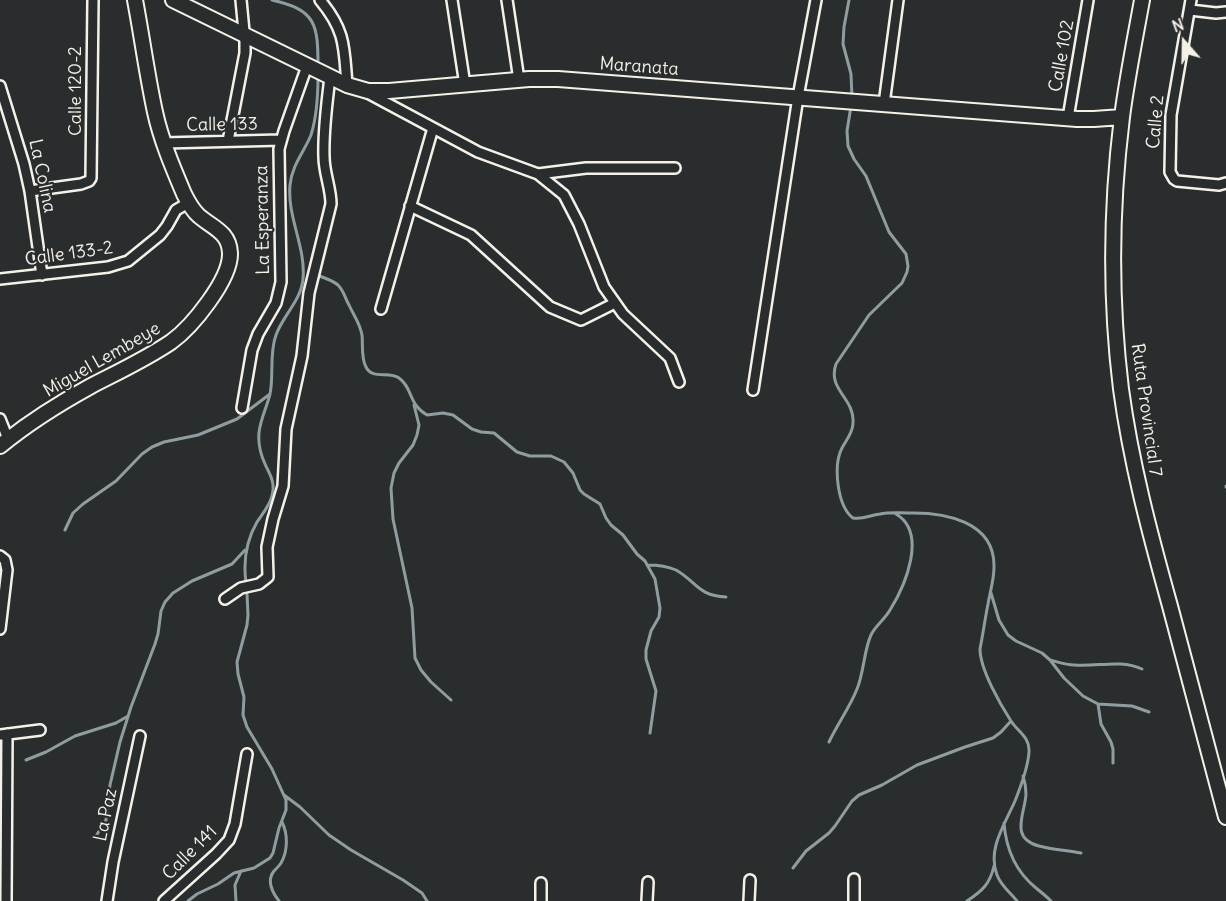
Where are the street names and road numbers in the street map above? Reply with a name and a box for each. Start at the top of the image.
street label: Calle 102 [1045,18,1079,94]
street label: Calle 120-2 [65,46,87,136]
street label: Maranata [599,53,679,81]
street label: Calle 2 [1143,94,1169,150]
street label: Calle 133 [186,114,258,136]
street label: La Colina [24,137,60,215]
street label: La Esperanza [251,165,275,275]
street label: Calle 133-2 [24,237,114,271]
street label: Miguel Lembeye [40,318,164,402]
street label: Ruta Provincial 7 [1126,342,1166,478]
street label: La Paz [90,787,122,843]
street label: Calle 141 [158,821,222,885]

